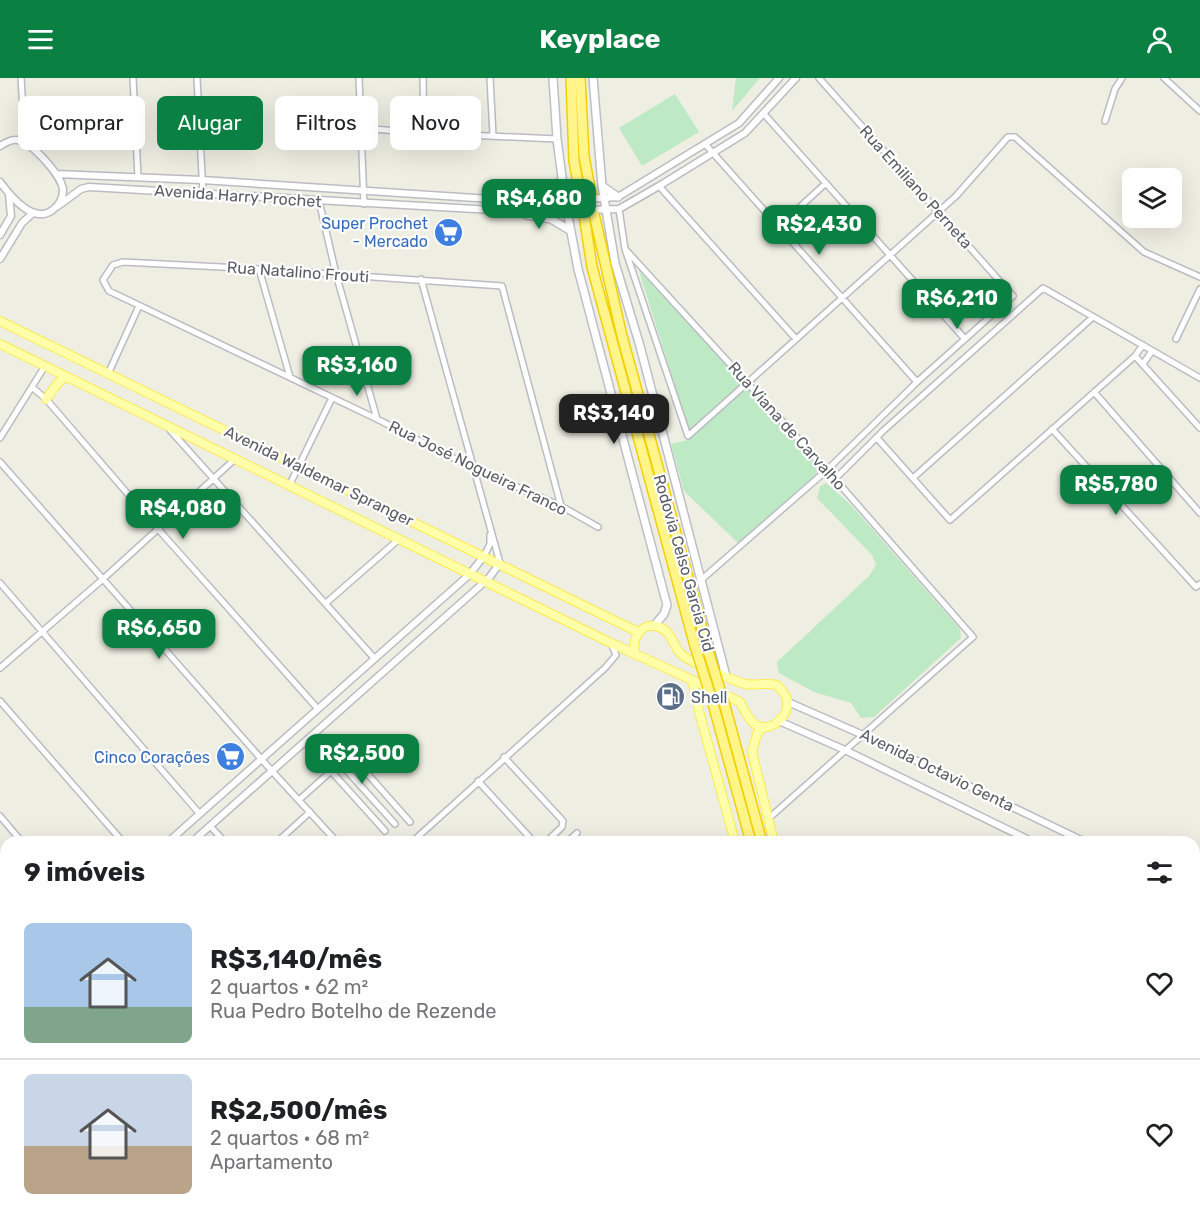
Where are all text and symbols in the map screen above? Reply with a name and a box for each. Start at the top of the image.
icon: menu [24,23,57,56]
text: Keyplace [539,23,661,55]
icon: person [1143,23,1176,56]
chip: Comprar [18,96,145,150]
chip: Alugar [157,96,263,150]
chip: Filtros [275,96,378,150]
chip: Novo [390,96,481,150]
street label: Rua Emiliano Perneta [856,122,976,252]
map controls [1122,168,1182,228]
button: layers [1122,168,1182,228]
pin: R$4,680 [484,179,594,230]
street label: Avenida Harry Prochet [154,181,322,211]
text: R$4,680 [496,186,582,210]
pin: R$2,430 [764,205,874,256]
text: R$2,430 [776,212,862,236]
place label: Super Prochet - Mercado [321,214,428,251]
supermarket icon: Super Prochet - Mercado [433,216,465,248]
street label: Rua Natalino Frouti [226,258,370,286]
pin: R$6,210 [902,279,1012,330]
text: R$6,210 [916,286,998,310]
pin: R$3,160 [302,346,412,397]
text: R$3,160 [316,353,398,377]
street label: Rua Viana de Carvalho [724,358,850,494]
pin: R$3,140 [559,394,669,445]
text: R$3,140 [573,401,655,425]
street label: Rua José Nogueira Franco [386,417,570,519]
street label: Avenida Waldemar Spranger [221,422,417,530]
pin: R$5,780 [1061,465,1171,516]
street label: Rodovia Celso Garcia Cid [650,472,718,654]
text: R$5,780 [1074,472,1158,496]
pin: R$4,080 [128,489,238,540]
text: R$4,080 [140,496,226,520]
pin: R$6,650 [104,609,214,660]
text: R$6,650 [116,616,202,640]
fuel station icon: Shell [654,681,686,713]
place label: Shell [691,688,727,707]
street label: Avenida Octavio Genta [857,725,1017,815]
pin: R$2,500 [307,734,417,785]
supermarket icon: Cinco Corações [215,741,247,773]
text: R$2,500 [319,741,405,765]
place label: Cinco Corações [94,748,210,767]
icon: filters [1143,856,1176,889]
text: 9 imóveis [24,857,145,888]
text: R$3,140/mês [210,944,382,975]
icon: home [72,947,144,1019]
icon: heart [1143,967,1176,1000]
text: 2 quartos · 62 m² [210,975,368,999]
text: Rua Pedro Botelho de Rezende [210,999,496,1023]
text: R$2,500/mês [210,1095,387,1126]
icon: home [72,1098,144,1170]
icon: heart [1143,1118,1176,1151]
text: 2 quartos · 68 m² [210,1126,369,1150]
text: Apartamento [210,1150,333,1174]

